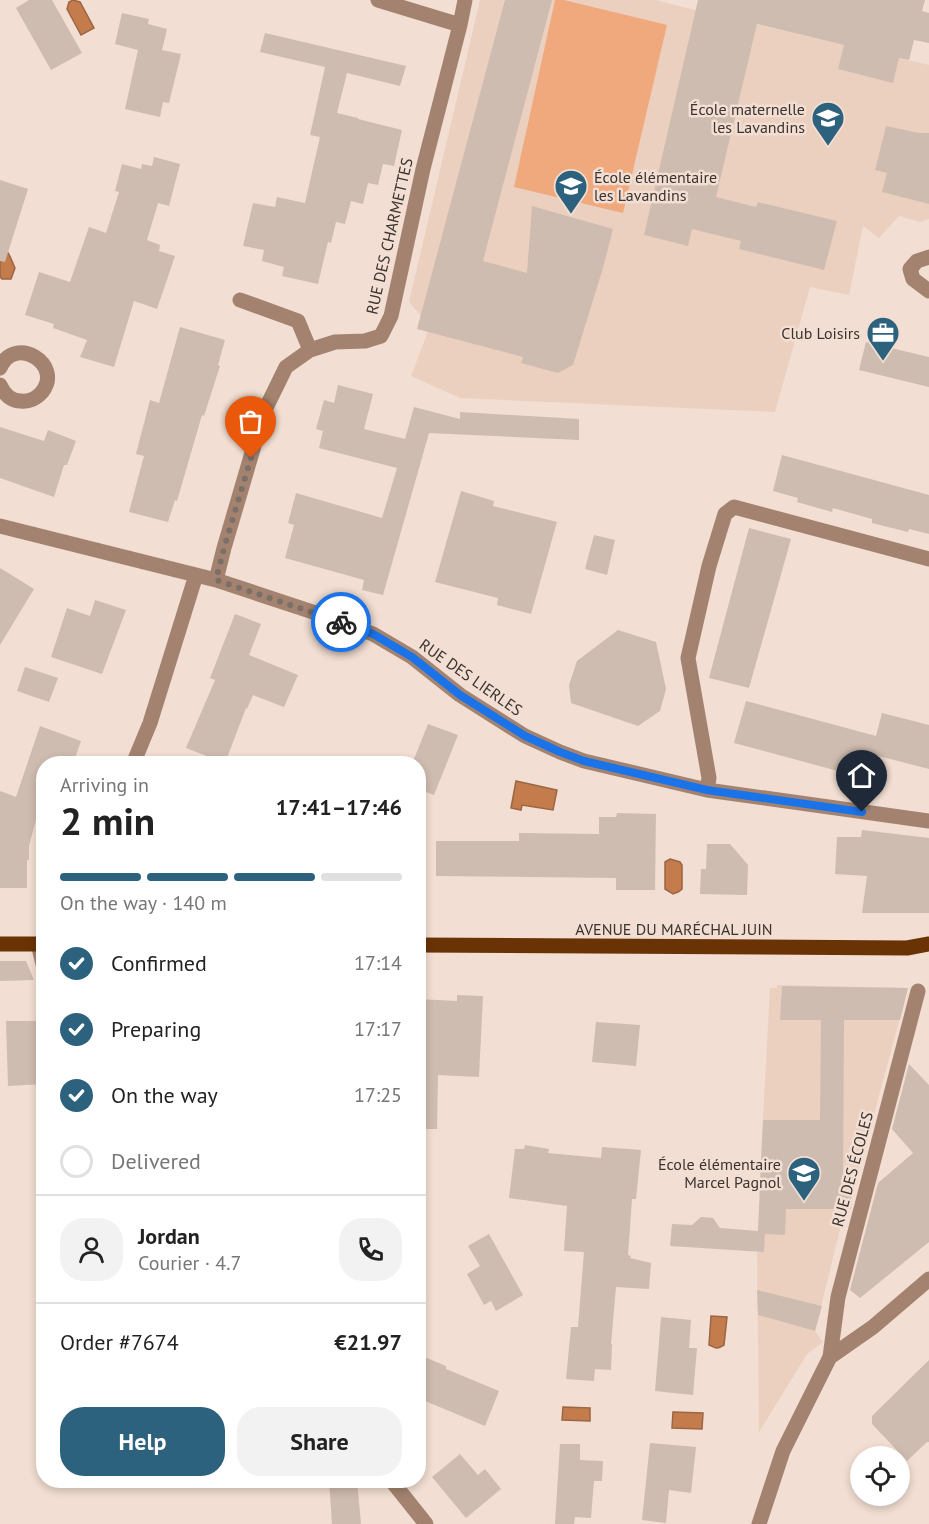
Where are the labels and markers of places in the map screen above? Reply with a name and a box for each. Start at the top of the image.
place label: École maternelle les Lavandins [690,99,805,137]
school or university icon: École maternelle les Lavandins [810,100,846,147]
place label: École élémentaire les Lavandins [594,167,717,205]
school or university icon: École élémentaire les Lavandins [553,168,589,215]
office icon: Club Loisirs [865,315,901,362]
place label: Club Loisirs [781,323,860,343]
pin [225,396,276,458]
pin [836,750,887,812]
place label: École élémentaire Marcel Pagnol [658,1154,781,1192]
school or university icon: École élémentaire Marcel Pagnol [786,1155,822,1202]

